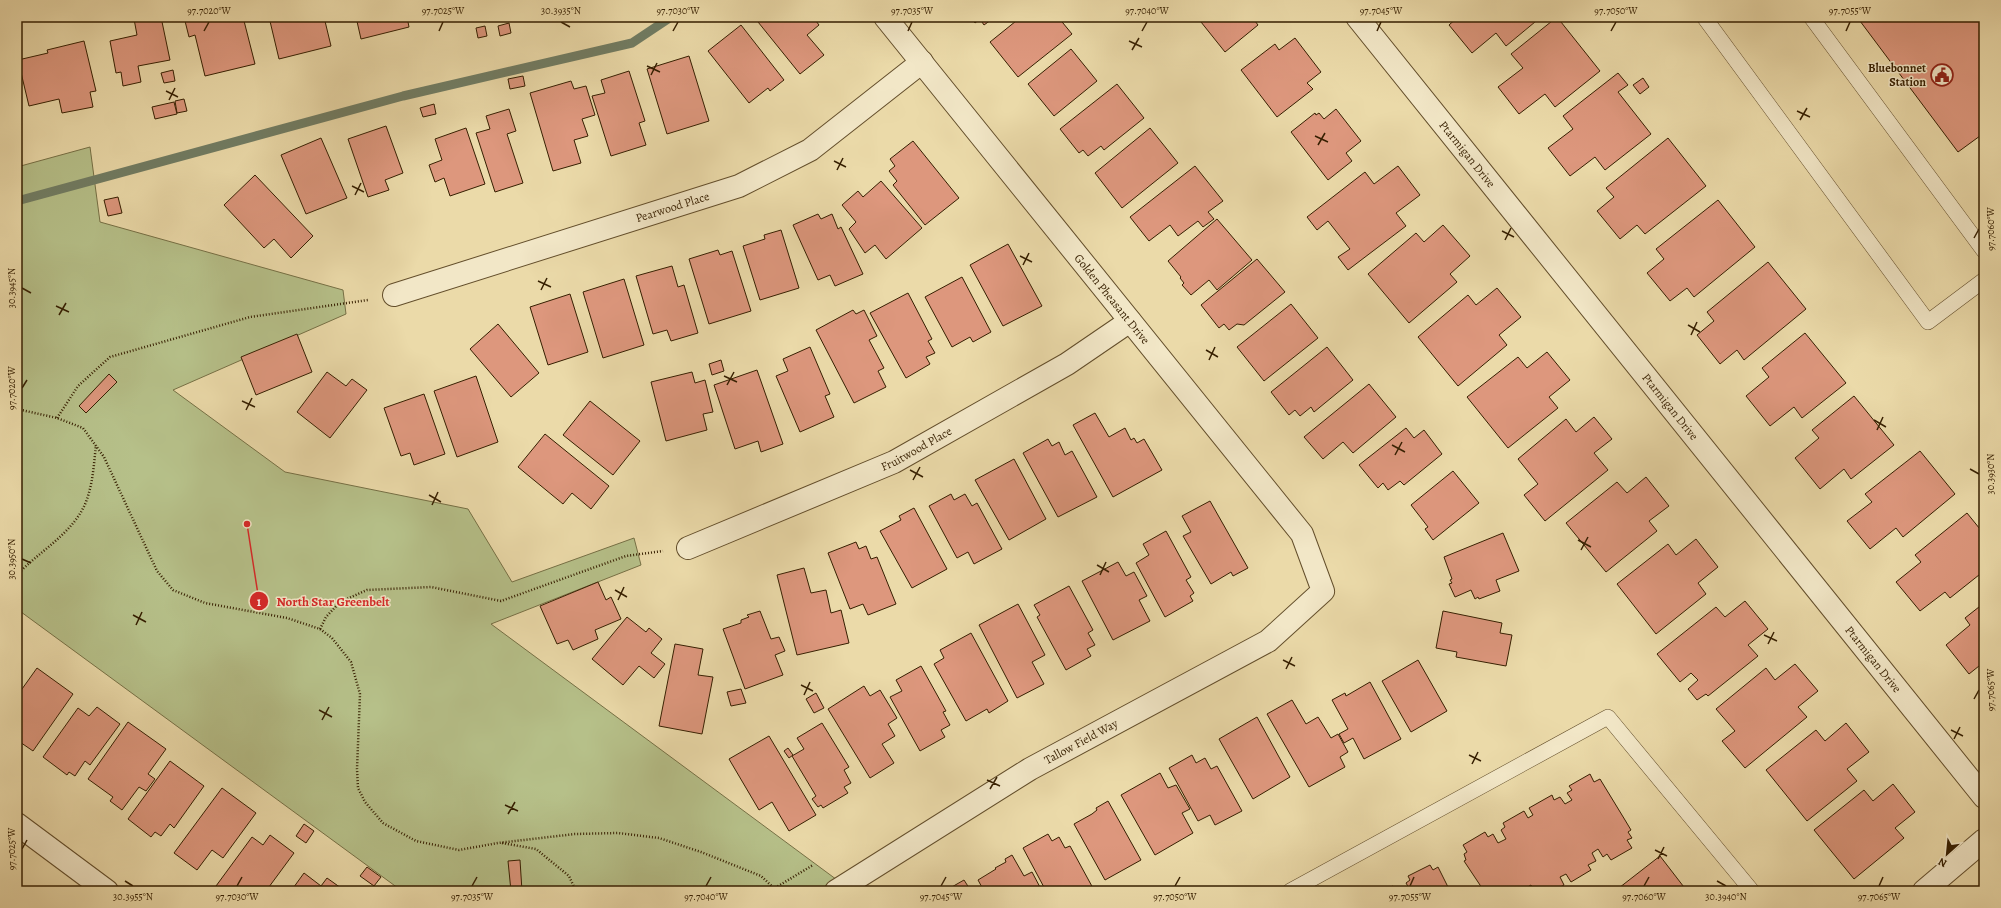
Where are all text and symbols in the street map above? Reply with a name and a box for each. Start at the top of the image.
text: 97.7020°W [187,4,232,17]
text: 97.7025°W [422,4,465,17]
text: 30.3935°N [541,4,581,17]
text: 97.7030°W [656,4,700,17]
text: 97.7035°W [891,4,934,17]
text: 97.7040°W [1125,4,1169,17]
text: 97.7045°W [1360,4,1403,17]
text: 97.7050°W [1594,4,1638,17]
text: 97.7055°W [1829,4,1872,17]
place label: Bluebonnet Station [1868,60,1926,90]
public building icon: Bluebonnet Station [1929,62,1955,88]
street label: Ptarmigan Drive [1435,117,1499,191]
street label: Pearwood Place [634,188,711,226]
text: 97.7060°W [1984,207,1997,251]
street label: Golden Pheasant Drive [1071,251,1153,347]
text: 30.3945°N [5,268,18,308]
text: 97.7020°W [5,365,18,410]
street label: Ptarmigan Drive [1638,370,1702,444]
street label: Fruitwood Place [878,423,955,475]
text: 30.3930°N [1984,454,1997,494]
text: 30.3950°N [5,538,18,580]
callout: North Star Greenbelt [249,589,398,614]
text: North Star Greenbelt [276,593,390,610]
text: 1 [257,594,262,610]
street label: Ptarmigan Drive [1841,622,1905,696]
text: 97.7065°W [1984,668,1997,711]
street label: Tallow Field Way [1041,715,1121,768]
text: 97.7025°W [5,827,18,870]
north arrow [1927,834,1967,874]
text: N [1936,854,1950,871]
text: 30.3955°N [113,890,153,903]
text: 97.7030°W [215,890,259,903]
text: 97.7035°W [451,890,494,903]
text: 97.7040°W [684,890,728,903]
text: 97.7045°W [920,890,963,903]
text: 97.7050°W [1153,890,1197,903]
text: 97.7055°W [1389,890,1432,903]
text: 97.7060°W [1622,890,1666,903]
text: 30.3940°N [1705,890,1747,903]
text: 97.7065°W [1858,890,1901,903]

